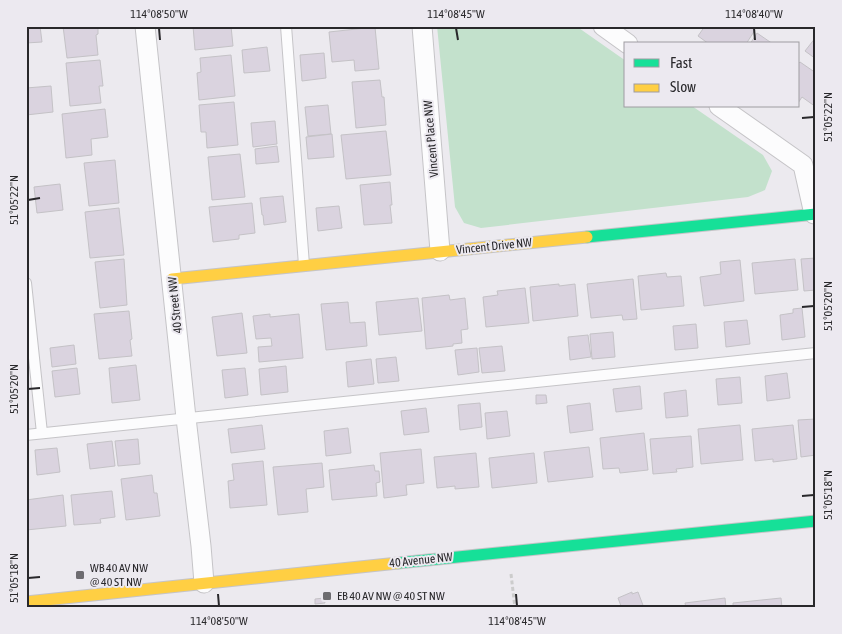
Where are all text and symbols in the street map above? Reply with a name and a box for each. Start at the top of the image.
text: 114°08'50"W [130,7,188,21]
text: 114°08'45"W [427,7,485,21]
text: 114°08'40"W [725,7,783,21]
legend [624,42,800,108]
text: Fast [670,54,692,71]
text: Slow [670,78,696,95]
text: 51°05'22"N [821,92,835,142]
street label: Vincent Place NW [421,100,441,178]
text: 51°05'22"N [7,175,21,225]
street label: Vincent Drive NW [455,235,533,257]
street label: 40 Street NW [165,276,185,334]
text: 51°05'20"N [821,281,835,331]
text: 51°05'20"N [7,364,21,414]
text: 51°05'18"N [821,470,835,520]
street label: 40 Avenue NW [389,550,454,570]
text: 51°05'18"N [7,553,21,603]
place label: WB 40 AV NW @ 40 ST NW [90,561,148,589]
marker: WB 40 AV NW @ 40 ST NW [74,569,86,581]
place label: EB 40 AV NW @ 40 ST NW [337,589,445,603]
marker: EB 40 AV NW @ 40 ST NW [321,590,333,602]
text: 114°08'50"W [190,614,248,628]
text: 114°08'45"W [488,614,546,628]

